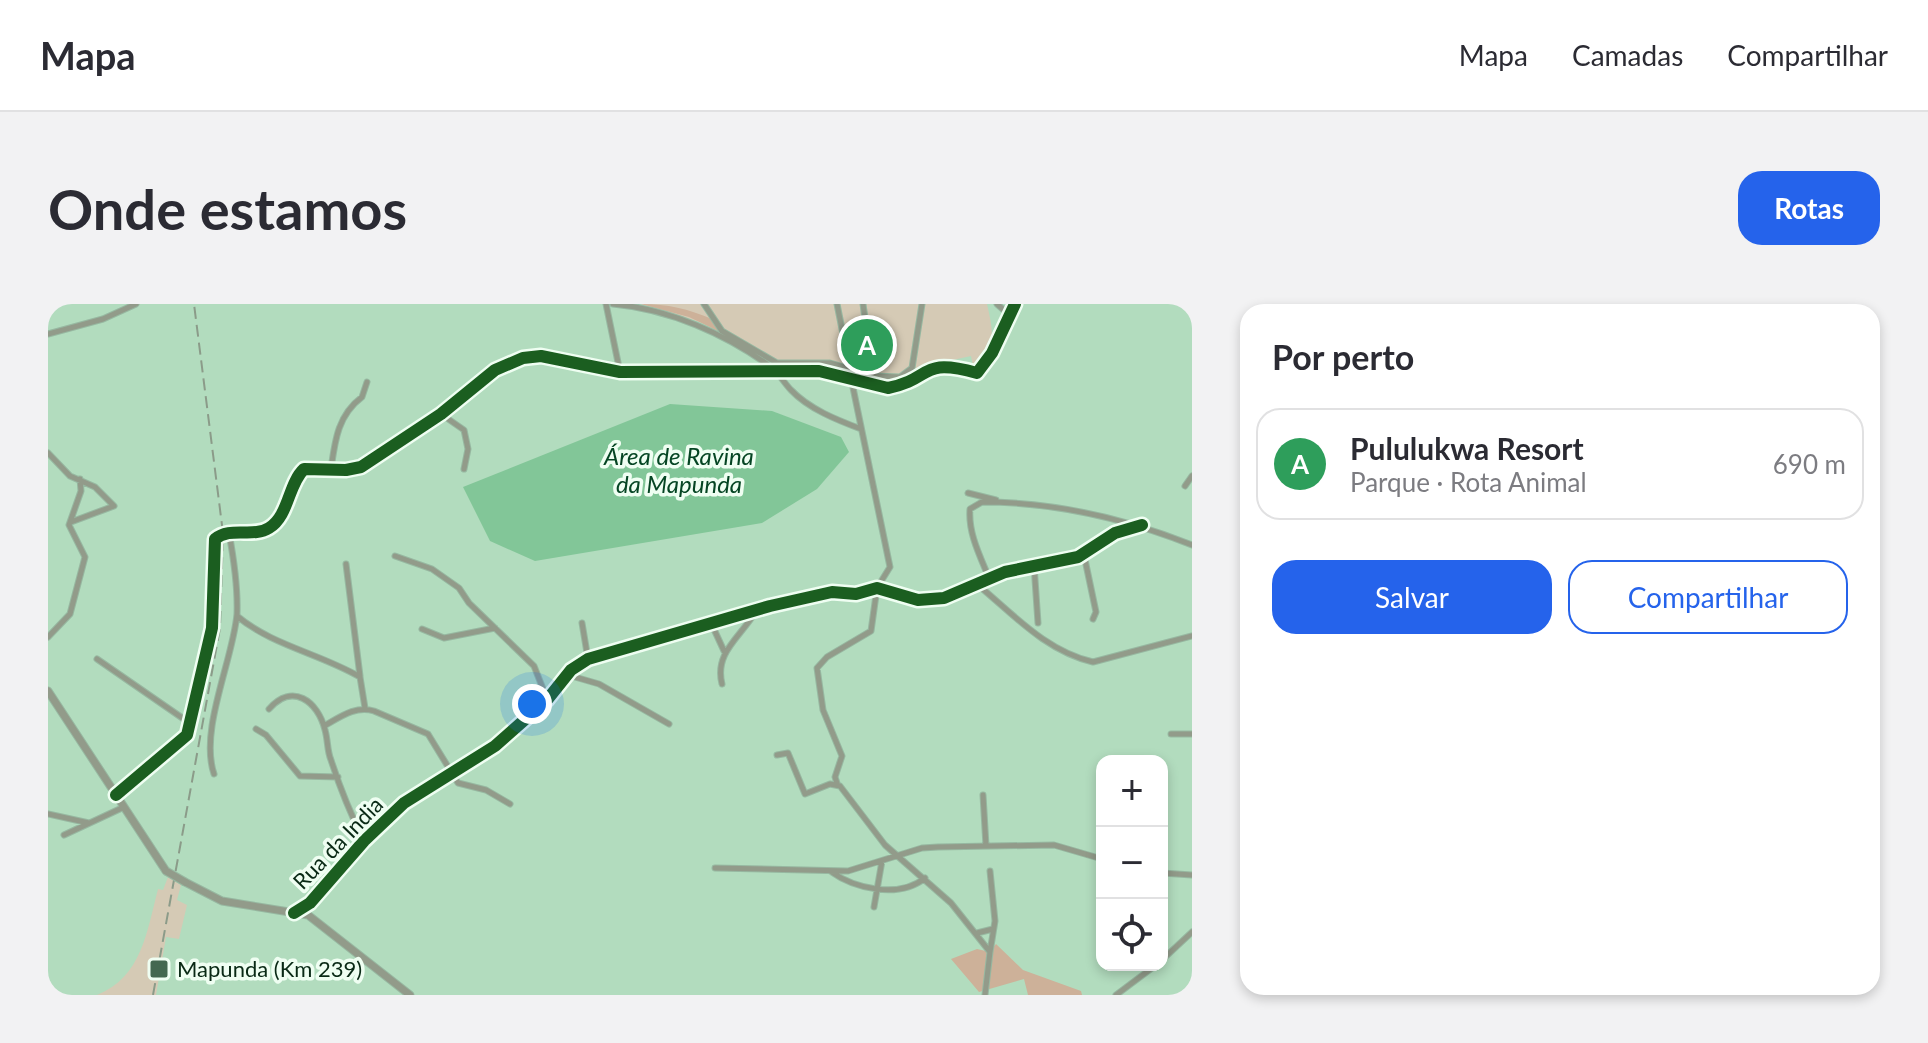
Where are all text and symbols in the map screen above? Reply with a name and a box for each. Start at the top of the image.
text: Mapa [40,32,136,78]
text: Mapa [1459,38,1528,72]
text: Camadas [1572,38,1683,72]
text: Compartilhar [1727,38,1888,72]
button: Rotas [1738,171,1880,245]
text: Onde estamos [48,175,407,242]
pin: A [841,315,893,375]
text: Por perto [1272,336,1414,377]
text: Pululukwa Resort [1350,430,1584,466]
water label: Área de Ravina da Mapunda [603,441,754,498]
text: A [1291,448,1309,480]
text: 690 m [1773,448,1846,480]
text: Parque · Rota Animal [1350,466,1587,498]
button: Salvar [1272,560,1552,634]
button: Compartilhar [1568,560,1848,634]
your location [512,684,552,724]
map controls [1096,755,1168,971]
button: + [1096,755,1168,827]
street label: Rua da India [287,791,388,894]
button: − [1096,827,1168,899]
button: locate [1096,899,1168,971]
place label: Mapunda (Km 239) [177,955,362,982]
marker: Mapunda (Km 239) [148,958,170,980]

